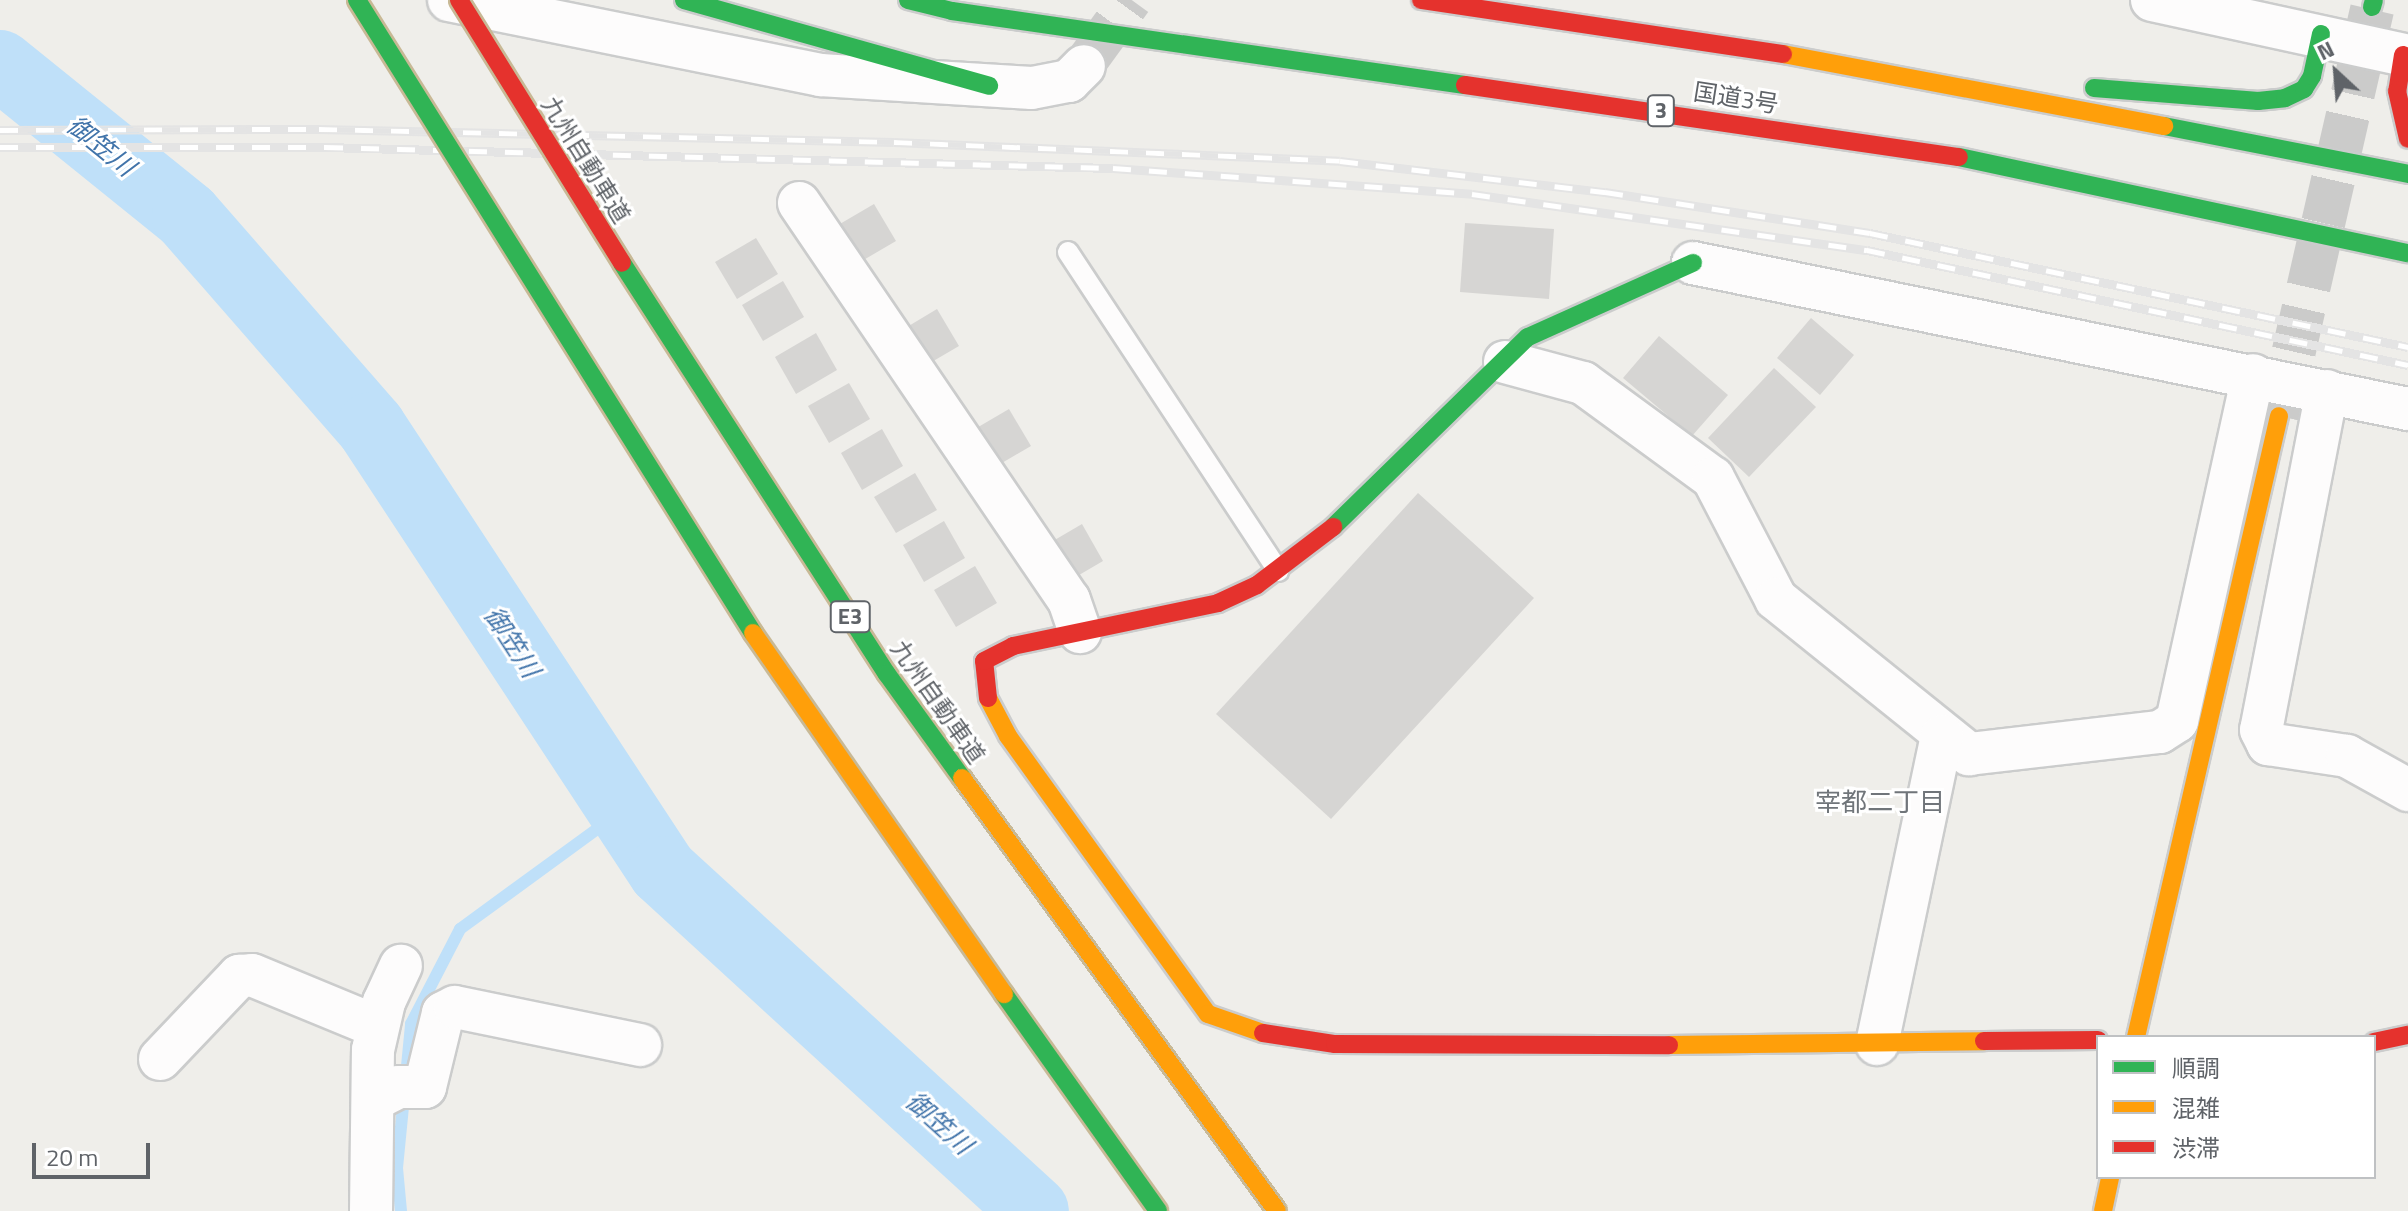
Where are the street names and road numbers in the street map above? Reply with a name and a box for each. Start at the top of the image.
street label: 国道3号 [1692,77,1780,119]
street label: 九州自動車道 [536,91,636,229]
road number: 3 [1645,93,1677,129]
road number: E3 [828,599,872,635]
street label: 九州自動車道 [885,635,991,769]

